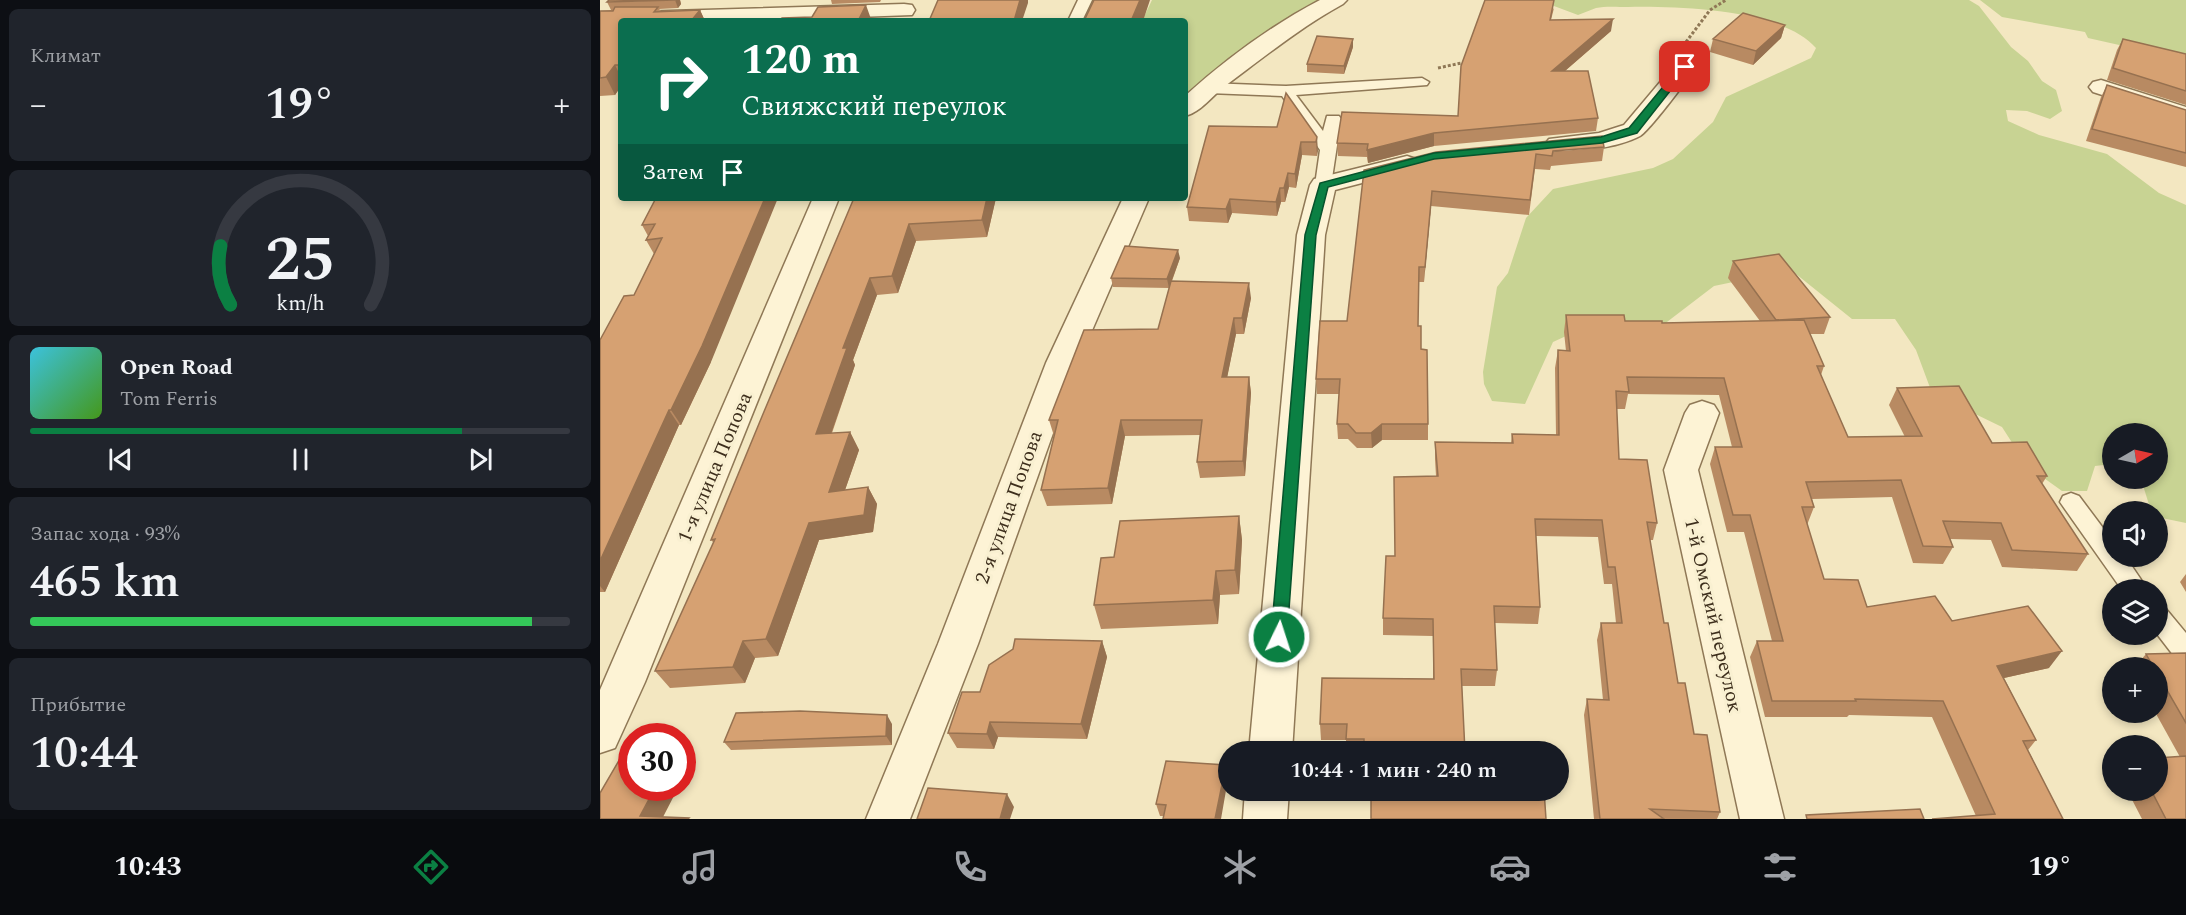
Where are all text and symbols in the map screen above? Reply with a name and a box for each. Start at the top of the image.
text: 120 m [741,29,860,92]
text: Климат [30,41,101,71]
pin [1659,41,1710,92]
icon: right [642,42,720,120]
icon: arrive [1668,50,1701,83]
text: 19° [265,70,335,139]
text: − [30,80,47,130]
text: + [554,80,570,130]
text: Свияжский переулок [741,86,1007,128]
text: Затем [642,156,704,189]
icon: arrive [716,156,749,189]
text: 25 [265,213,335,308]
text: km/h [276,288,324,321]
text: Open Road [120,351,233,384]
text: Tom Ferris [120,384,218,414]
street label: 1-я улица Попова [670,387,760,548]
north arrow [2102,423,2168,489]
map controls [2102,423,2168,801]
street label: 2-я улица Попова [967,426,1051,588]
icon: previous [104,443,137,476]
icon: pause [284,443,317,476]
icon: next [464,443,497,476]
button: sound [2102,501,2168,567]
street label: 1-й Омский переулок [1676,515,1750,716]
text: Запас хода · 93% [30,519,180,549]
text: 465 km [30,548,180,617]
button: layers [2102,579,2168,645]
position arrow [1247,605,1311,669]
button: + [2102,657,2168,723]
text: Прибытие [30,690,126,720]
text: 10:44 [30,719,138,788]
speed limit sign: 30 [618,723,696,801]
button: − [2102,735,2168,801]
text: 10:44 · 1 мин · 240 m [1290,754,1497,787]
text: 10:43 [114,846,182,888]
icon: directions [410,846,452,888]
icon: music [679,846,721,888]
icon: phone [949,846,991,888]
icon: climate [1219,846,1261,888]
icon: car [1489,846,1531,888]
icon: filters [1759,846,1801,888]
text: 19° [2028,846,2072,888]

